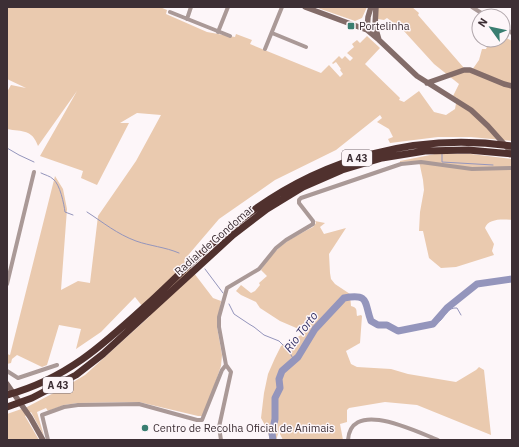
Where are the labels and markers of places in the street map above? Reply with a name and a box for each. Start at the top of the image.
place label: Portelinha [359,19,410,33]
marker: Portelinha [346,21,356,31]
place label: Centro de Recolha Oficial de Animais [153,421,334,435]
marker: Centro de Recolha Oficial de Animais [140,423,150,433]

